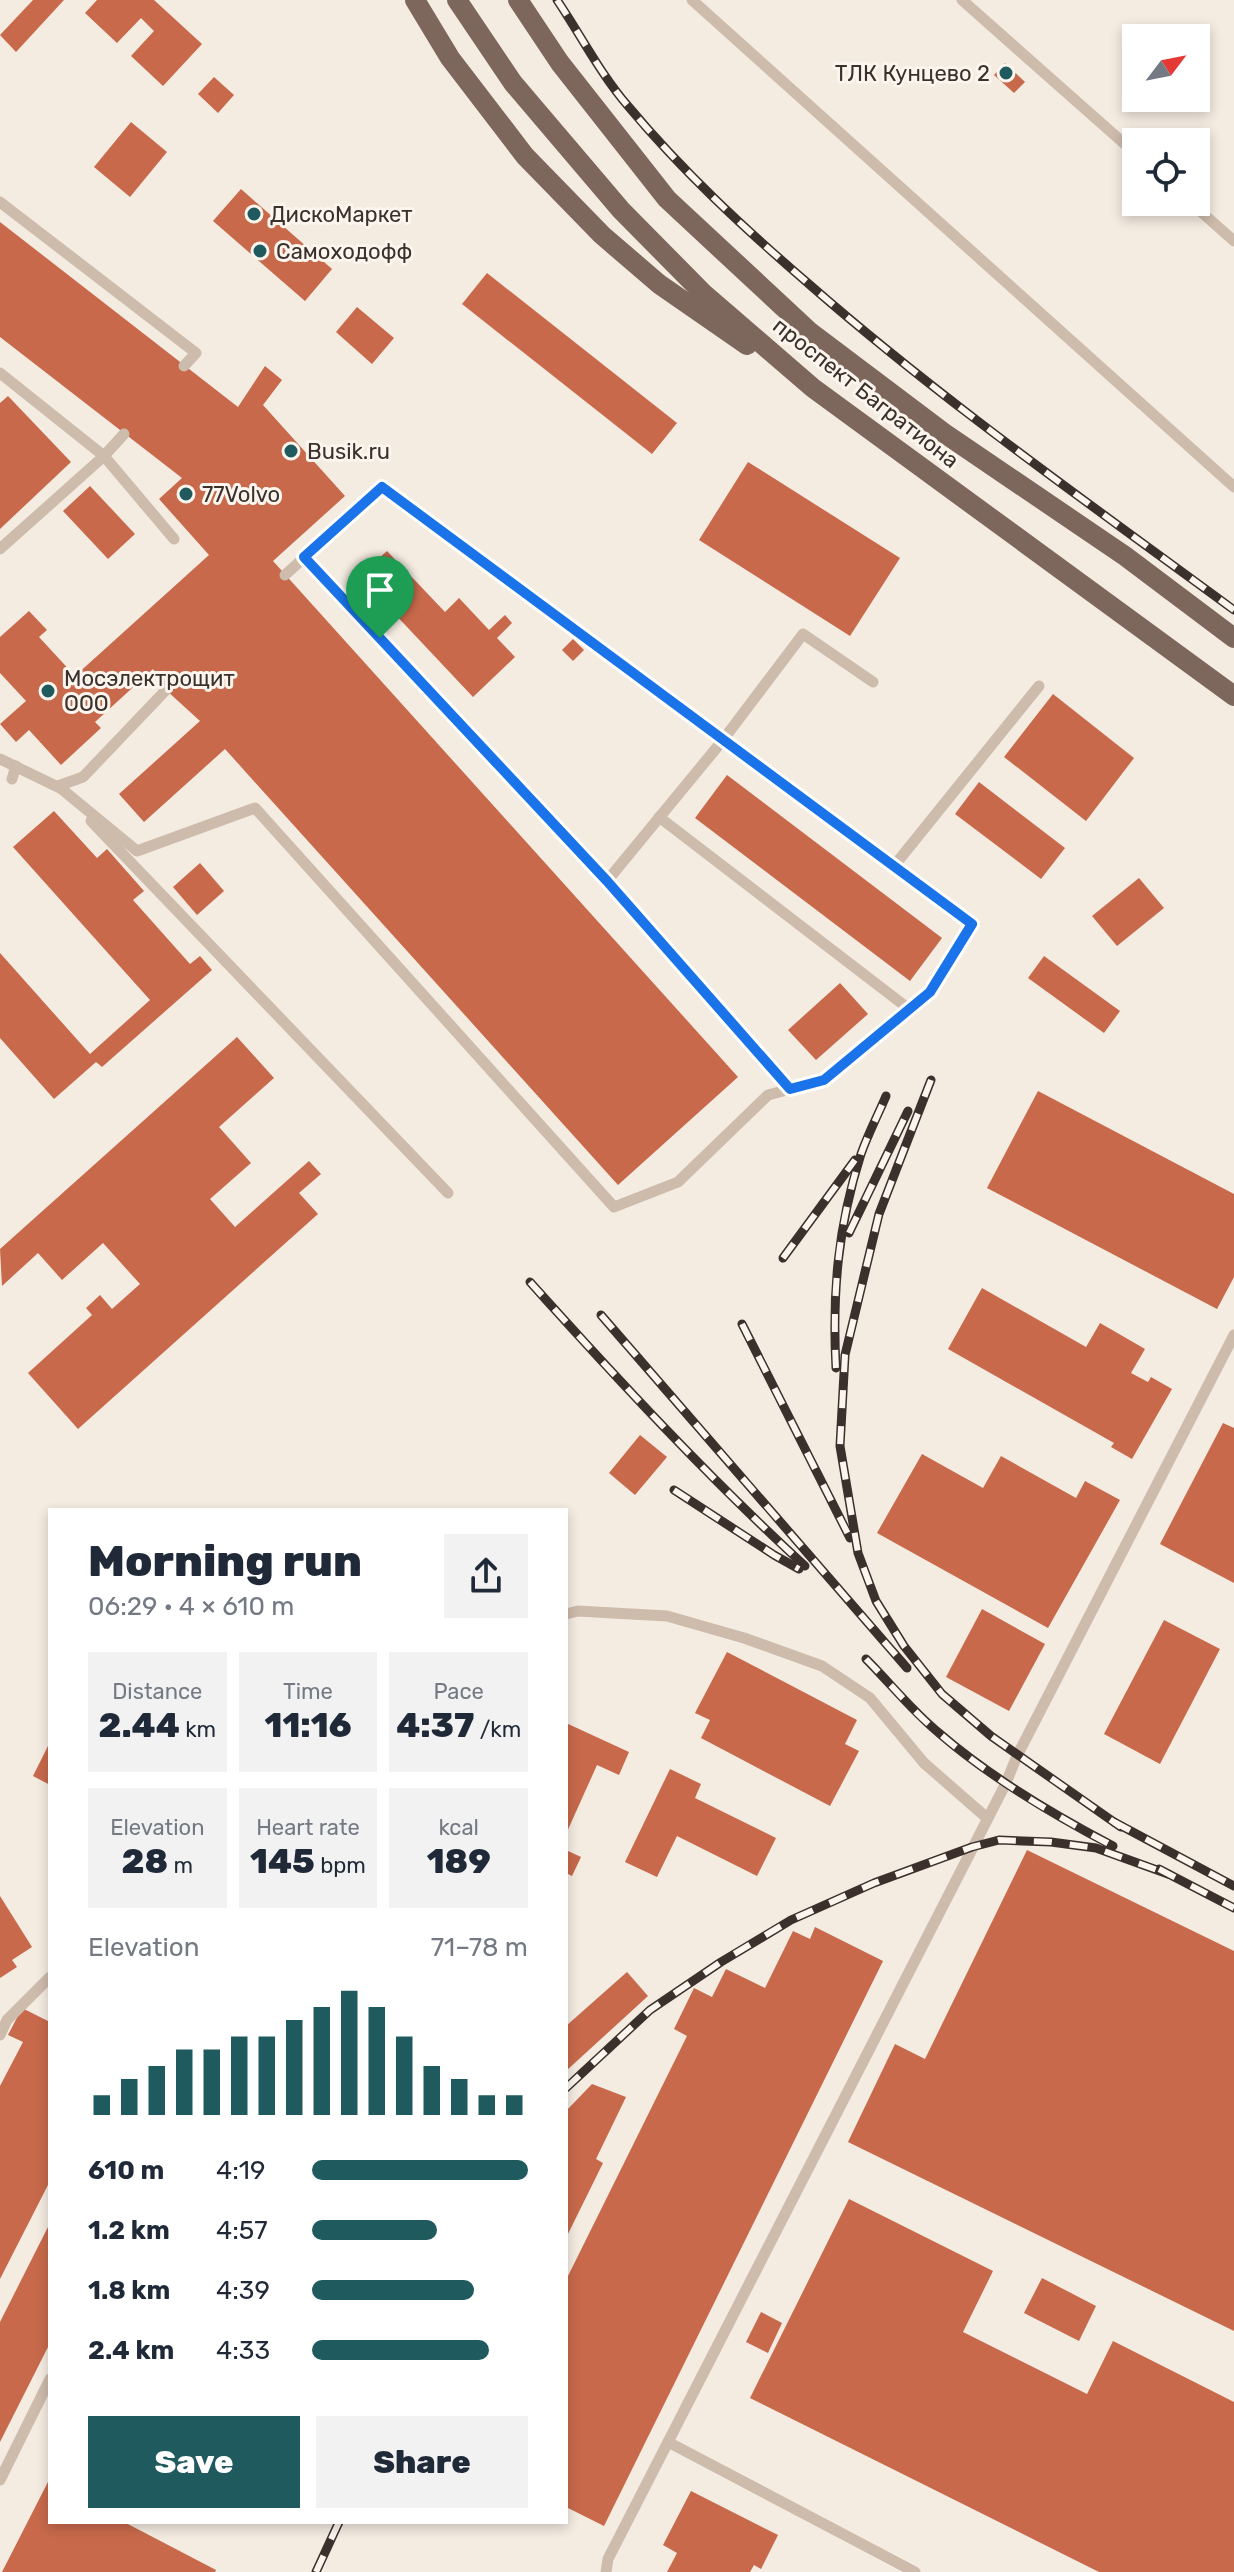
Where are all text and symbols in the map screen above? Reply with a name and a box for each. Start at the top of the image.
north arrow [1122,24,1210,112]
map controls [1122,24,1210,216]
place label: ТЛК Кунцево 2 [835,60,990,87]
marker: ТЛК Кунцево 2 [997,64,1015,82]
button: locate [1122,128,1210,216]
place label: ДискоМаркет [270,201,413,228]
marker: ДискоМаркет [245,205,263,223]
place label: Самоходофф [276,238,412,265]
marker: Самоходофф [251,242,269,260]
street label: проспект Багратиона [768,312,964,474]
place label: Busik.ru [307,438,390,465]
marker: Busik.ru [282,442,300,460]
place label: 77Volvo [202,481,280,508]
marker: 77Volvo [177,485,195,503]
pin [346,556,414,638]
icon: arrive [358,568,402,612]
place label: Мосэлектрощит ООО [64,665,235,717]
marker: Мосэлектрощит ООО [39,682,57,700]
button: share [444,1534,528,1618]
text: Morning run [88,1535,362,1587]
text: 06:29 · 4 × 610 m [88,1591,294,1622]
text: Distance [112,1678,202,1705]
text: Time [283,1678,333,1705]
text: Pace [433,1678,484,1705]
text: 2.44 [99,1705,180,1746]
text: 11:16 [264,1705,352,1746]
text: 4:37 [396,1705,474,1746]
text: km [180,1716,216,1743]
text: /km [474,1716,521,1743]
text: Elevation [110,1814,204,1841]
text: Heart rate [256,1814,360,1841]
text: kcal [438,1814,479,1841]
text: 28 [122,1841,168,1882]
text: 145 [250,1841,315,1882]
text: 189 [427,1841,491,1882]
text: m [168,1852,193,1879]
text: bpm [315,1852,366,1879]
text: Elevation [88,1932,199,1963]
text: 71–78 m [431,1932,528,1963]
text: 610 m [88,2155,164,2186]
text: 4:19 [216,2155,265,2186]
text: 1.2 km [88,2215,170,2246]
text: 4:57 [216,2215,268,2246]
text: 1.8 km [88,2275,170,2306]
text: 4:39 [216,2275,270,2306]
text: 2.4 km [88,2335,174,2366]
text: 4:33 [216,2335,270,2366]
button: Save [88,2416,300,2508]
button: Share [316,2416,528,2508]

